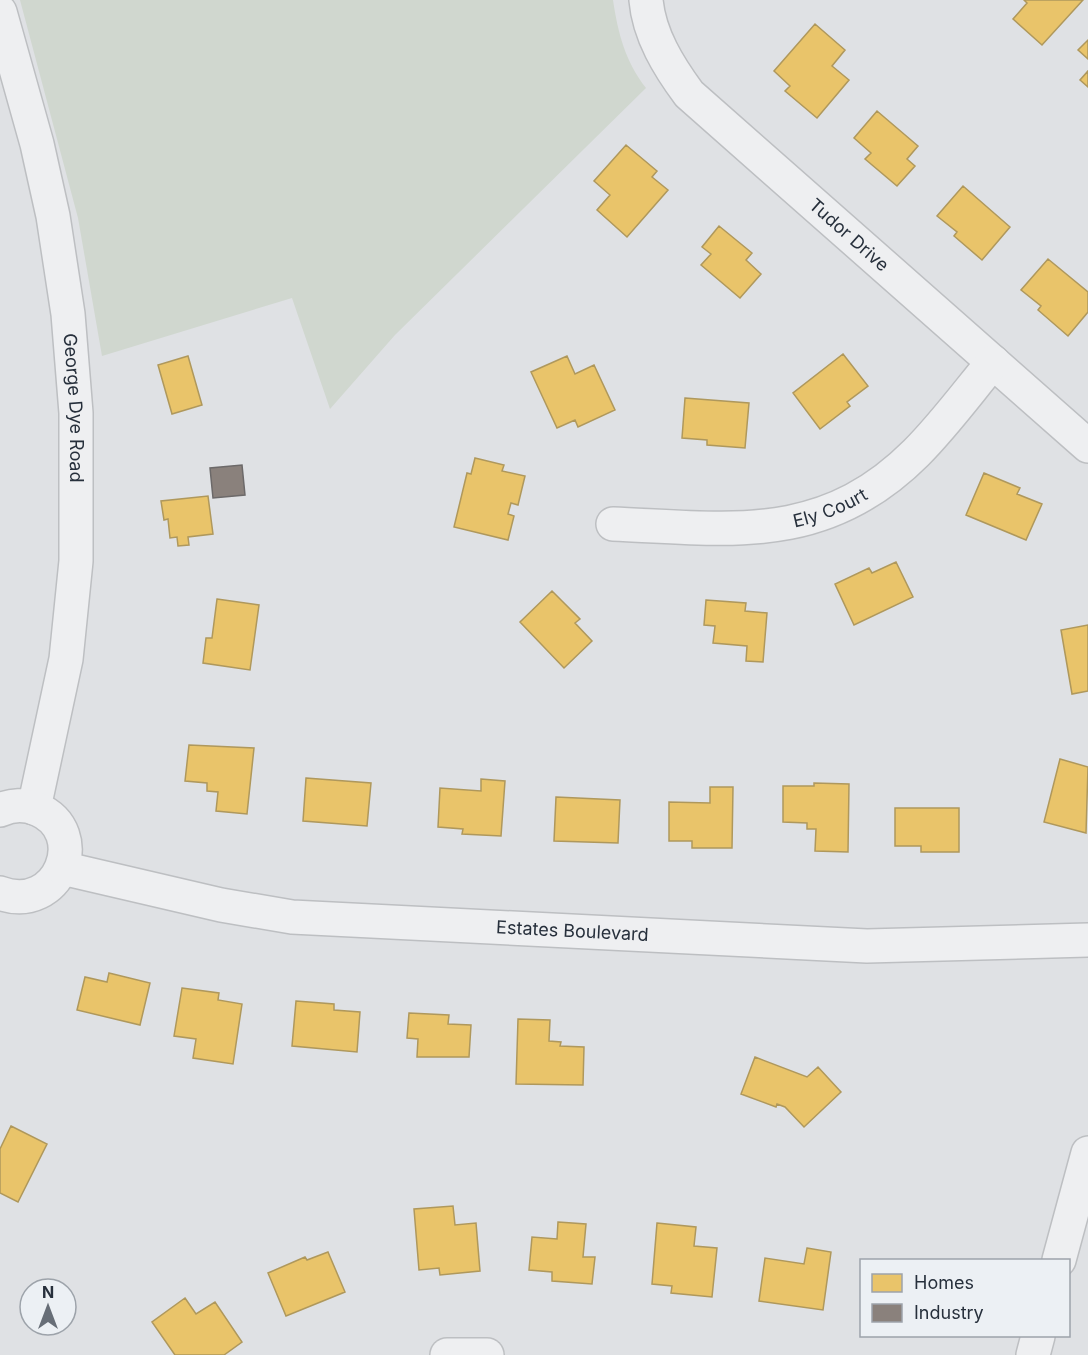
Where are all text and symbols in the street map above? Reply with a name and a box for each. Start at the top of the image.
street label: Tudor Drive [805,194,893,275]
street label: George Dye Road [60,332,87,482]
street label: Ely Court [791,484,871,531]
street label: Estates Boulevard [496,916,649,945]
legend [860,1259,1070,1337]
text: Homes [914,1272,974,1293]
north arrow [18,1277,78,1337]
text: N [42,1282,54,1302]
text: Industry [914,1302,984,1323]

